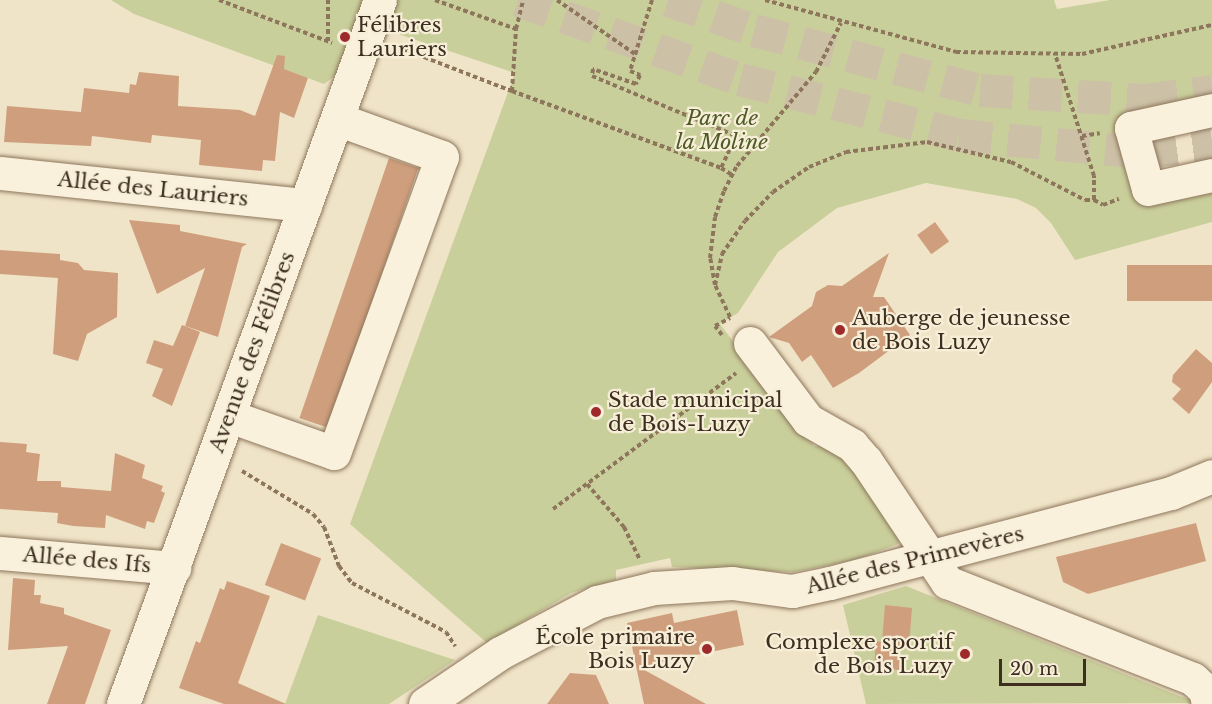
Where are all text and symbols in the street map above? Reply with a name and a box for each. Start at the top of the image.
place label: Félibres Lauriers [357,12,447,62]
marker: Félibres Lauriers [338,30,352,44]
park label: Parc de la Moline [676,105,768,155]
street label: Allée des Lauriers [56,166,250,212]
street label: Avenue des Félibres [204,248,300,456]
place label: Auberge de jeunesse de Bois Luzy [852,305,1071,355]
marker: Auberge de jeunesse de Bois Luzy [833,323,847,337]
place label: Stade municipal de Bois-Luzy [608,387,783,437]
marker: Stade municipal de Bois-Luzy [589,405,603,419]
street label: Allée des Primevères [804,521,1026,599]
street label: Allée des Ifs [22,542,152,578]
place label: École primaire Bois Luzy [535,624,695,674]
place label: Complexe sportif de Bois Luzy [765,629,953,679]
marker: École primaire Bois Luzy [700,642,714,656]
marker: Complexe sportif de Bois Luzy [958,647,972,661]
scale bar [1002,647,1089,685]
text: 20 m [1010,658,1058,680]

